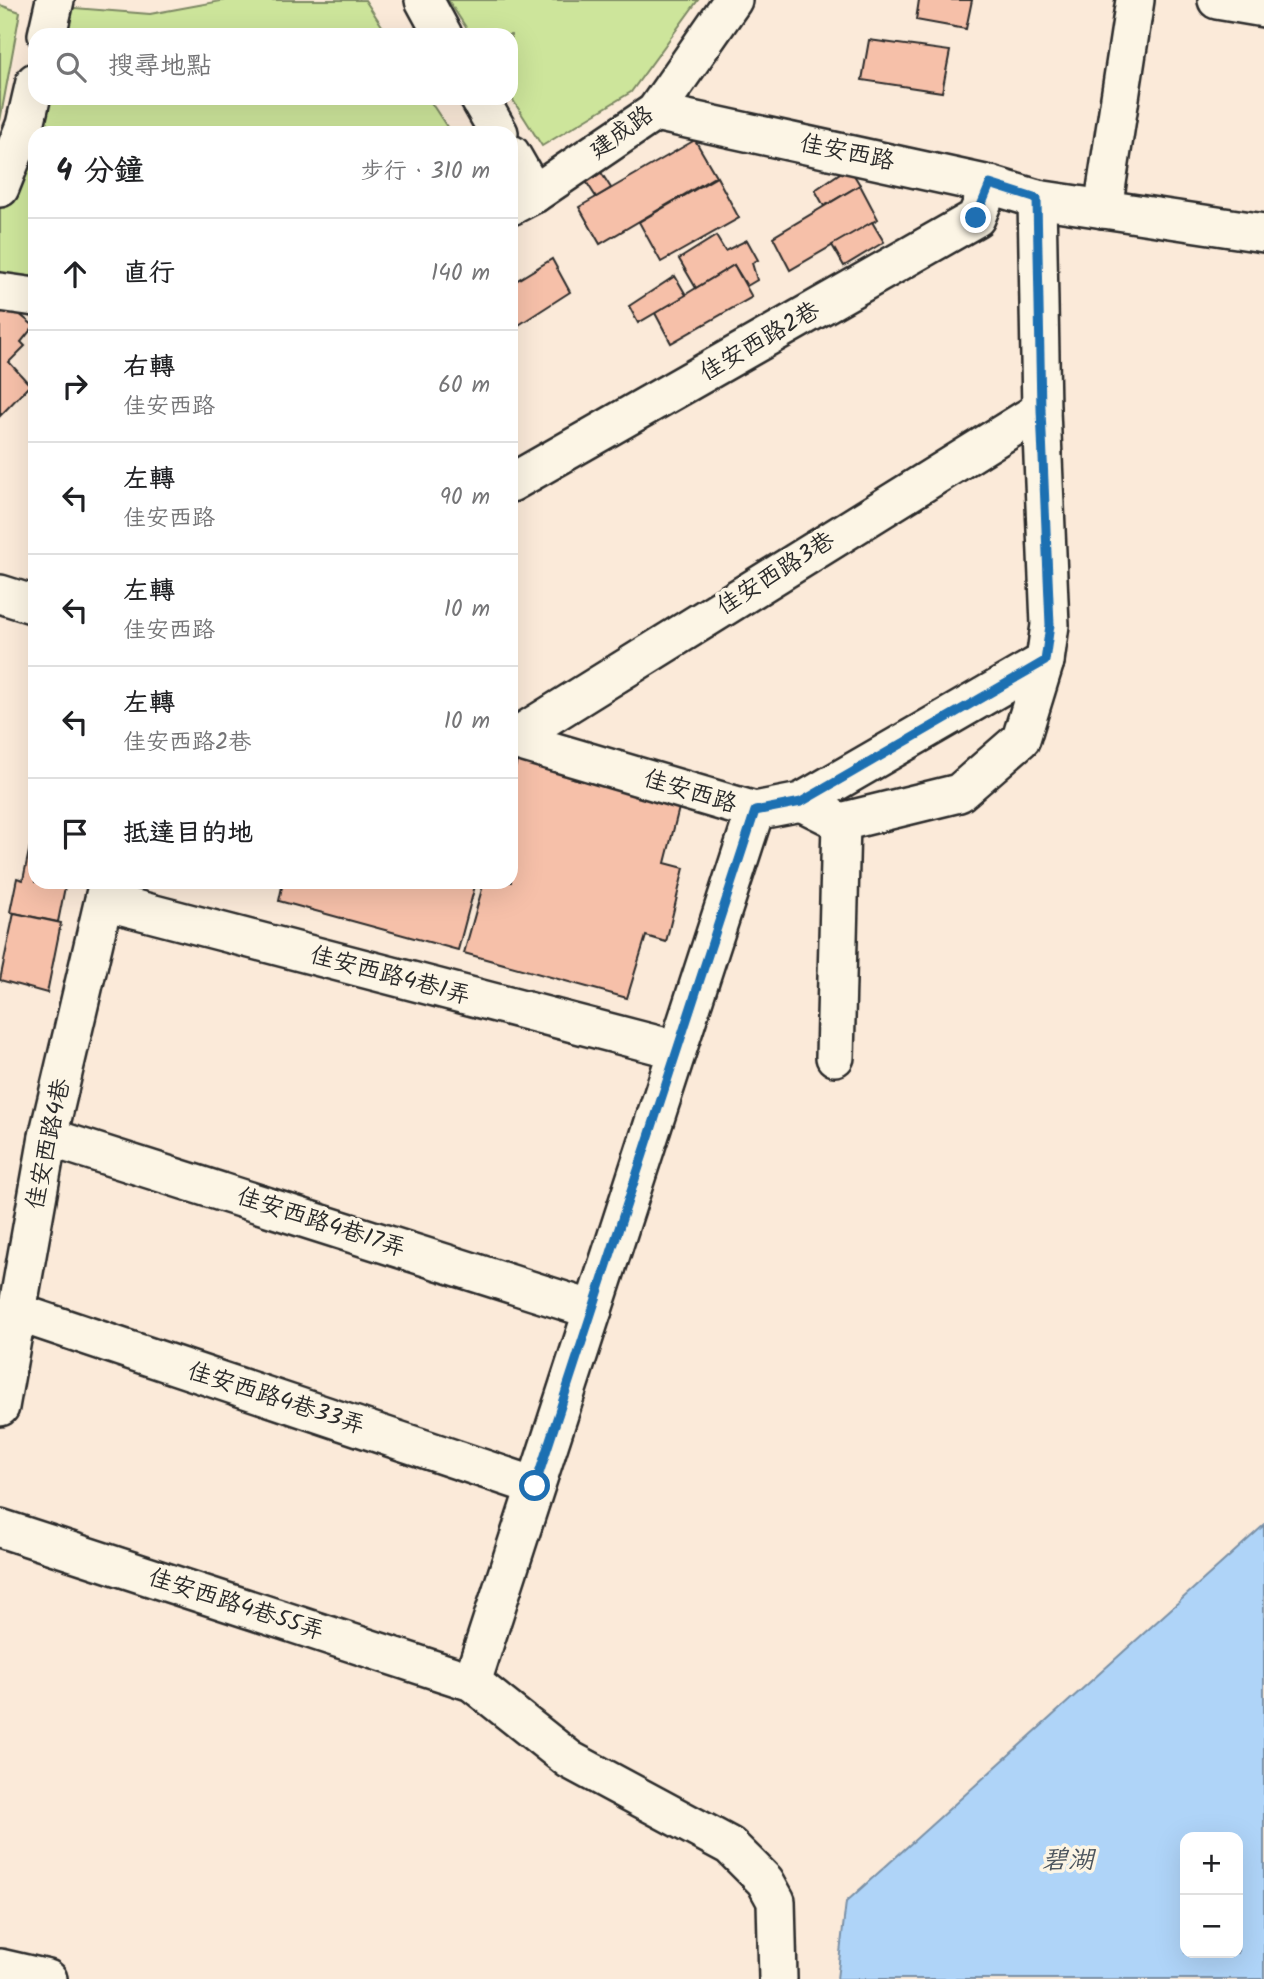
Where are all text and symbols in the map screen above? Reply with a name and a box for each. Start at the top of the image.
search box [28,28,518,105]
text: 搜尋地點 [108,46,212,88]
icon: search [52,48,90,86]
street label: 建成路 [581,96,663,170]
street label: 佳安西路 [796,124,898,182]
text: 4 分鐘 [56,148,144,196]
text: 步行 · 310 m [361,154,490,190]
route end [960,202,991,233]
text: 直行 [123,253,175,295]
icon: ahead [56,255,94,293]
text: 140 m [431,256,490,292]
street label: 佳安西路2巷 [692,292,828,392]
text: 右轉 [123,347,175,389]
icon: right [56,367,94,405]
text: 60 m [438,368,490,404]
text: 佳安西路 [123,389,215,425]
text: 左轉 [123,459,175,501]
icon: left [56,479,94,517]
text: 90 m [440,480,490,516]
text: 佳安西路 [123,501,215,537]
street label: 佳安西路3巷 [709,522,843,626]
text: 左轉 [123,571,175,613]
icon: left [56,591,94,629]
text: 10 m [444,592,490,628]
text: 佳安西路 [123,613,215,649]
text: 左轉 [123,683,175,725]
icon: left [56,703,94,741]
text: 10 m [444,704,490,740]
text: 佳安西路2巷 [123,725,251,761]
street label: 佳安西路 [638,759,742,825]
text: 抵達目的地 [123,813,253,855]
icon: arrive [56,815,94,853]
street label: 佳安西路4巷1弄 [305,936,475,1016]
street label: 佳安西路4巷 [16,1075,82,1213]
street label: 佳安西路4巷17弄 [231,1177,411,1269]
street label: 佳安西路4巷33弄 [182,1352,370,1446]
route start [519,1470,550,1501]
street label: 佳安西路4巷55弄 [143,1558,329,1652]
map controls [1180,1832,1243,1958]
button: + [1180,1832,1243,1895]
water label: 碧湖 [1042,1840,1097,1882]
button: − [1180,1895,1243,1958]

